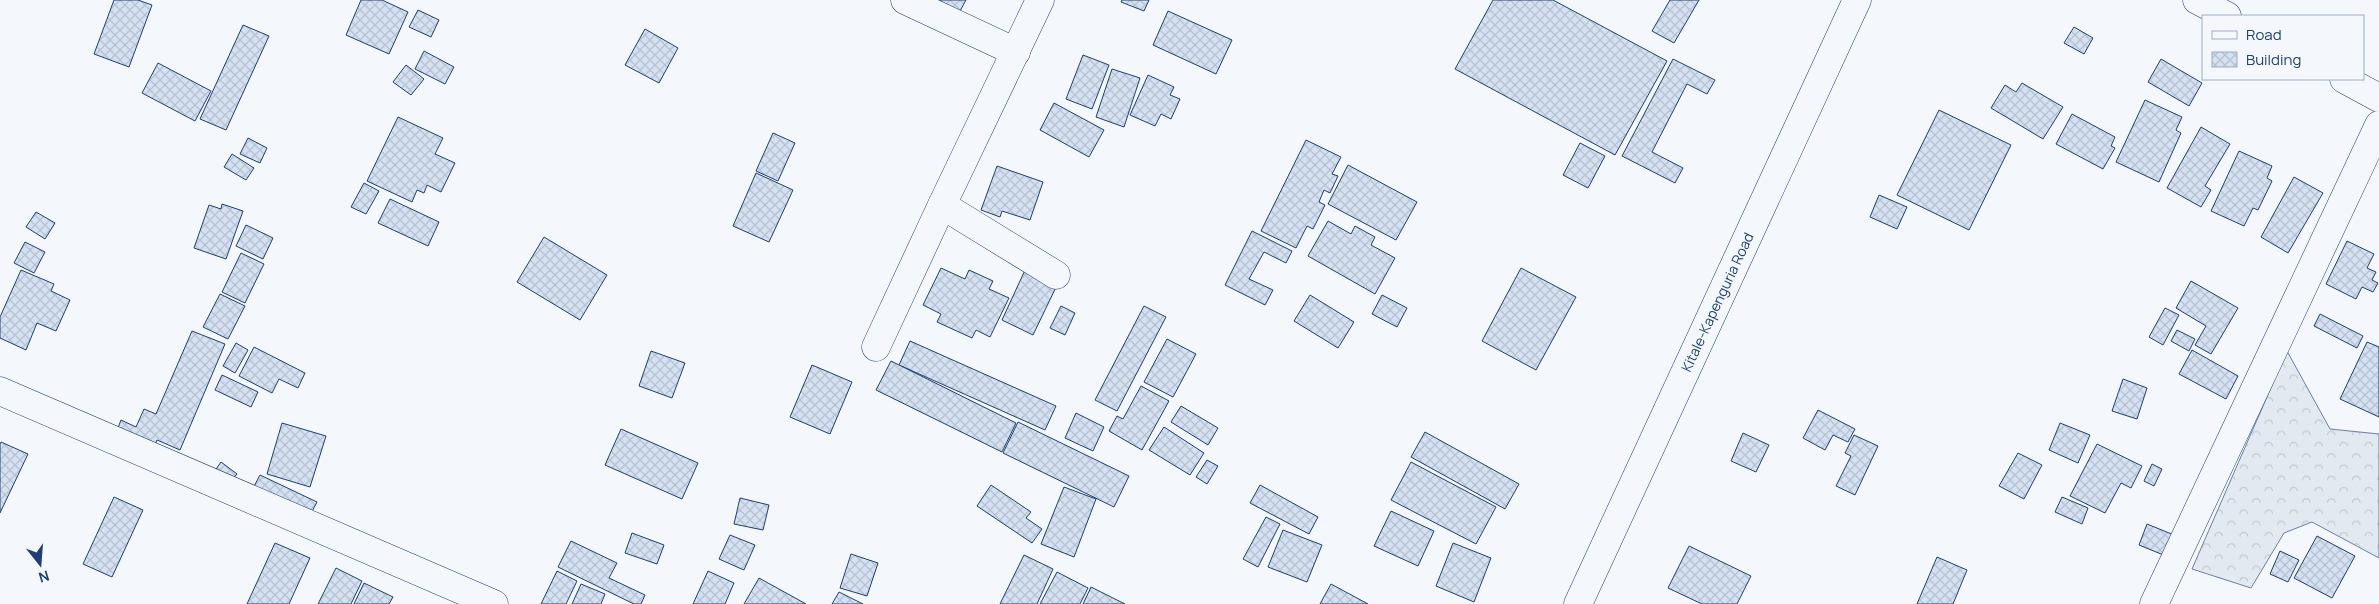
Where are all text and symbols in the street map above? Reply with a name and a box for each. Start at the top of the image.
legend [2202,15,2364,80]
text: Road [2246,24,2282,45]
text: Building [2246,49,2301,70]
street label: Kitale-Kapenguria Road [1676,229,1758,375]
north arrow [15,539,65,589]
text: N [36,566,52,587]

